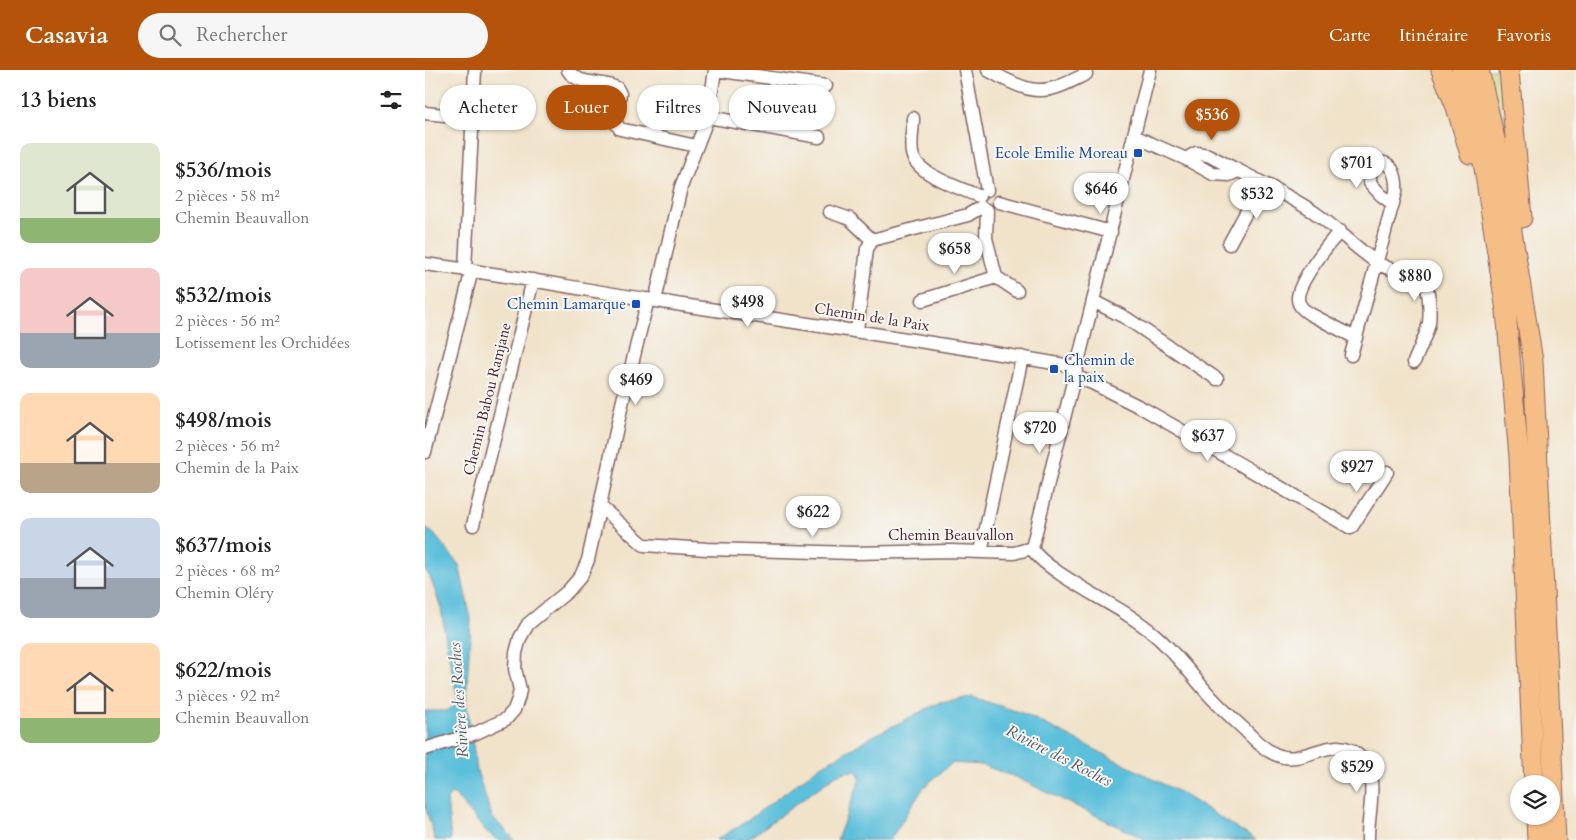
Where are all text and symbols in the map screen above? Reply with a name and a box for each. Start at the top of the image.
search box [138,13,488,58]
text: Casavia [25,19,108,52]
icon: search [156,21,184,49]
text: Rechercher [196,22,287,48]
text: Carte [1329,23,1371,48]
text: Itinéraire [1399,23,1468,48]
text: Favoris [1496,23,1551,48]
chip: Acheter [440,85,536,130]
chip: Louer [546,85,627,130]
chip: Filtres [637,85,719,130]
chip: Nouveau [729,85,835,130]
text: 13 biens [20,86,96,115]
icon: filters [377,86,405,114]
pin: $536 [1182,98,1242,141]
text: $536 [1196,104,1228,126]
place label: Ecole Emilie Moreau [995,143,1128,163]
pin: $701 [1327,146,1387,189]
marker: Ecole Emilie Moreau [1132,147,1144,159]
text: $701 [1341,152,1373,174]
text: $536/mois [175,156,272,185]
icon: home [60,163,120,223]
pin: $646 [1071,172,1131,215]
text: $646 [1085,178,1117,200]
pin: $532 [1227,178,1287,220]
text: $532 [1241,183,1273,205]
text: 2 pièces · 58 m² [175,185,280,207]
text: Chemin Beauvallon [175,207,309,229]
pin: $658 [925,232,985,275]
text: $658 [939,238,971,260]
pin: $880 [1385,260,1445,302]
text: $880 [1399,265,1431,287]
text: $532/mois [175,281,272,310]
pin: $498 [718,286,778,328]
icon: home [60,288,120,348]
text: $498 [732,291,764,313]
place label: Chemin Lamarque [507,294,626,314]
marker: Chemin Lamarque [630,298,642,310]
street label: Chemin de la Paix [813,298,931,336]
text: 2 pièces · 56 m² [175,310,280,332]
street label: Chemin Babou Ramjane [458,320,516,477]
text: Lotissement les Orchidées [175,332,350,354]
place label: Chemin de la paix [1064,350,1135,387]
marker: Chemin de la paix [1048,363,1060,375]
pin: $469 [606,364,666,406]
text: $469 [620,369,652,391]
text: $498/mois [175,406,272,435]
pin: $720 [1010,412,1070,454]
icon: home [60,413,120,473]
text: $720 [1024,417,1056,439]
pin: $637 [1178,420,1238,462]
text: $637 [1192,425,1224,447]
text: 2 pièces · 56 m² [175,435,280,457]
pin: $927 [1327,450,1387,493]
text: $927 [1341,456,1373,478]
text: Chemin de la Paix [175,457,299,479]
pin: $622 [783,496,843,538]
text: $622 [797,501,829,523]
street label: Chemin Beauvallon [888,525,1014,545]
text: $637/mois [175,531,272,560]
icon: home [60,538,120,598]
text: 2 pièces · 68 m² [175,560,280,582]
text: Chemin Oléry [175,582,274,604]
water label: Rivière des Roches [444,641,474,759]
text: $622/mois [175,656,272,685]
icon: home [60,663,120,723]
text: 3 pièces · 92 m² [175,685,280,707]
text: Chemin Beauvallon [175,707,309,729]
water label: Rivière des Roches [1002,720,1116,792]
pin: $529 [1327,750,1387,793]
text: $529 [1341,756,1373,778]
map controls [1510,775,1560,825]
button: layers [1510,775,1560,825]

